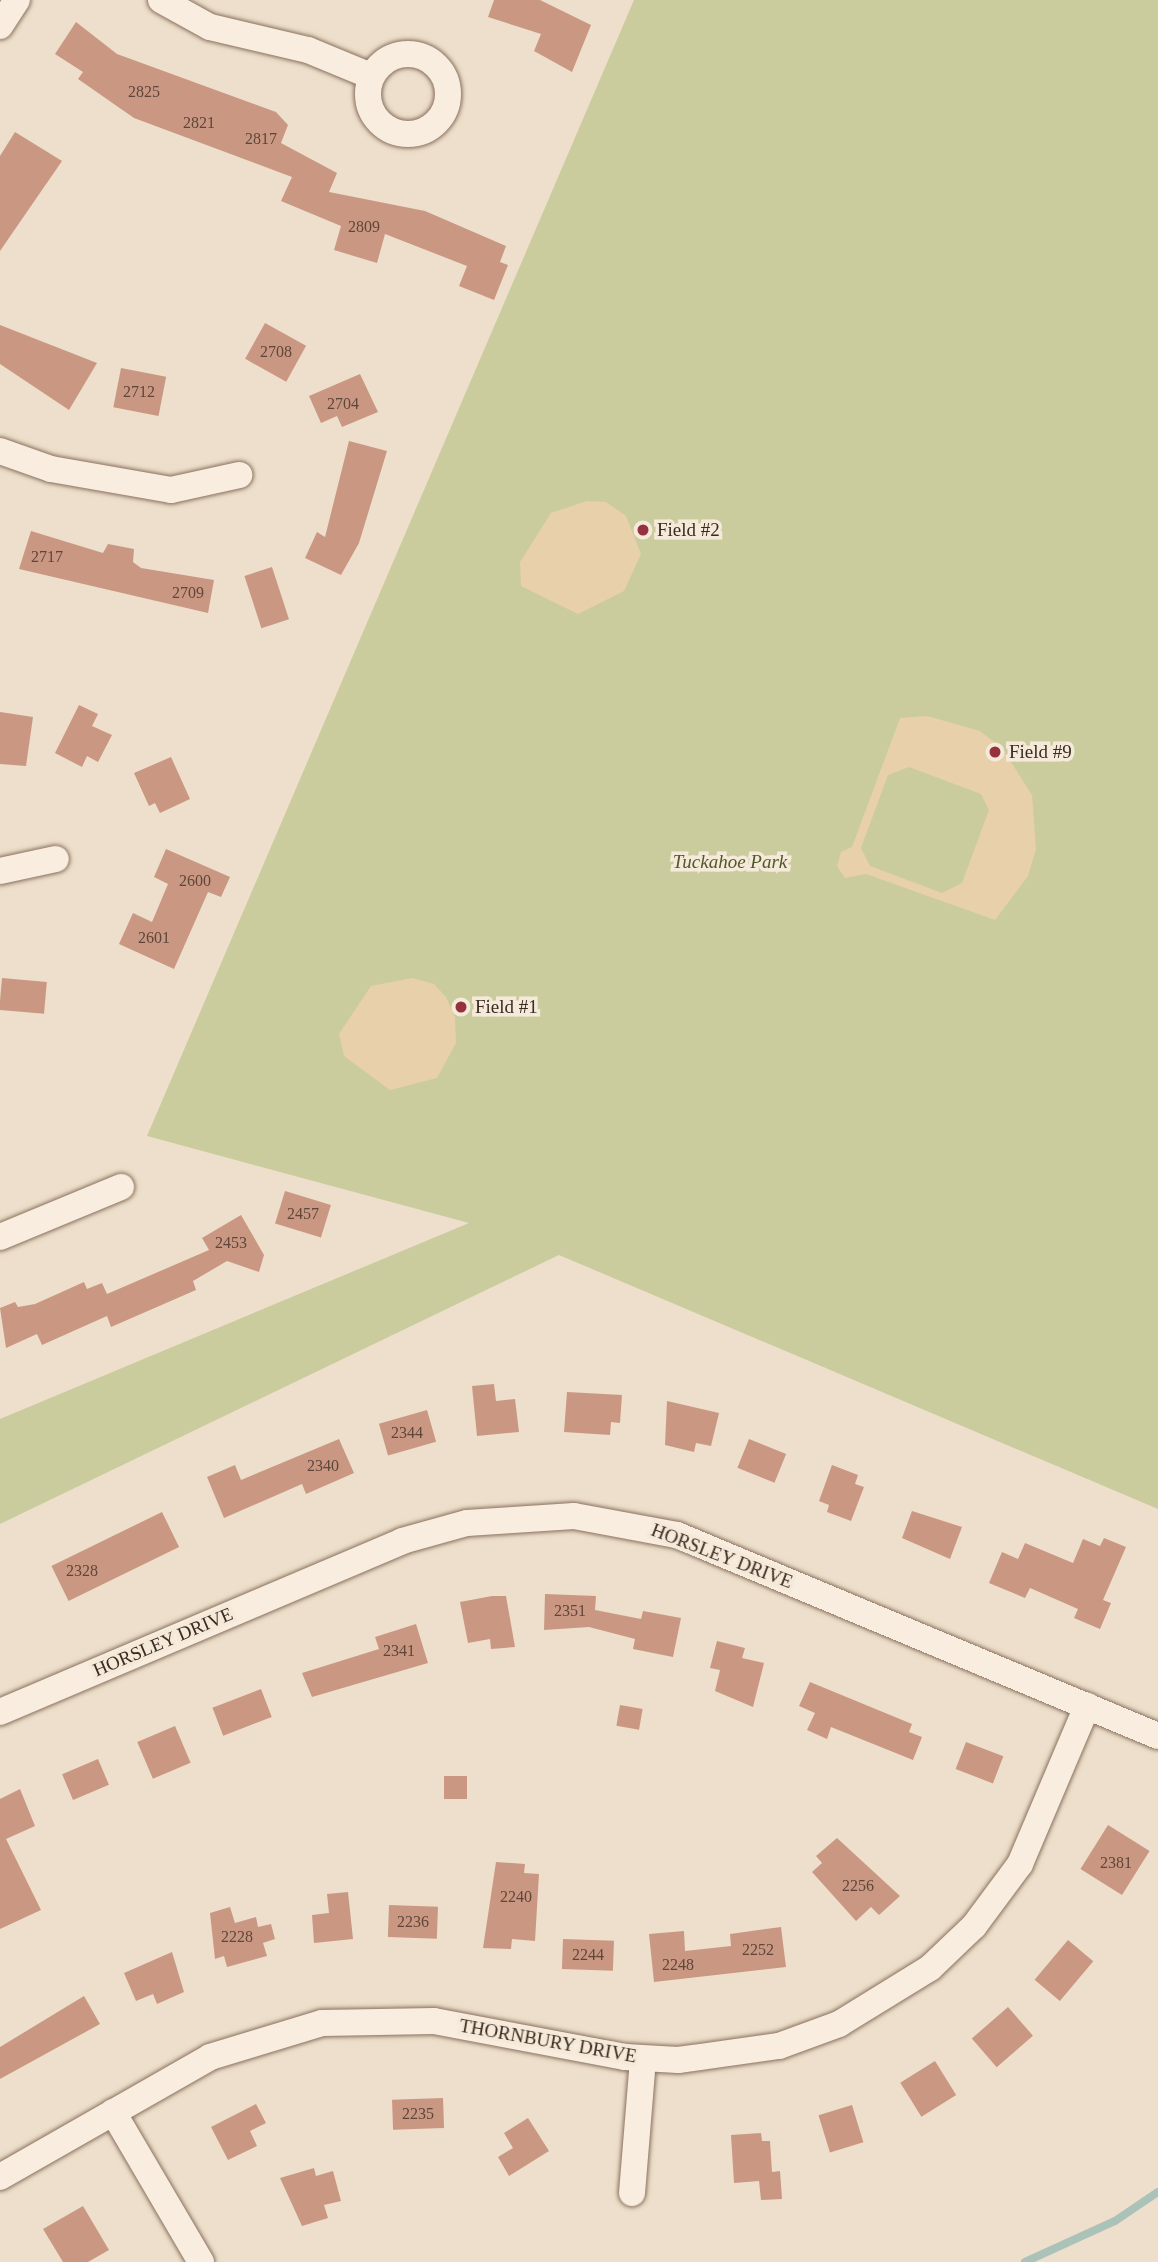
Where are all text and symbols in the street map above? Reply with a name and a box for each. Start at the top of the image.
house number: 2825 [128,82,160,102]
house number: 2821 [183,113,215,133]
house number: 2817 [245,129,277,149]
house number: 2809 [348,217,380,237]
house number: 2708 [260,342,292,362]
house number: 2712 [123,382,155,402]
house number: 2704 [327,394,359,414]
place label: Field #2 [657,519,720,541]
marker: Field #2 [635,522,651,538]
house number: 2717 [31,547,63,567]
house number: 2709 [172,583,204,603]
place label: Field #9 [1009,741,1072,763]
marker: Field #9 [987,744,1003,760]
park label: Tuckahoe Park [673,851,787,873]
house number: 2600 [179,871,211,891]
house number: 2601 [138,928,170,948]
place label: Field #1 [475,996,538,1018]
marker: Field #1 [453,999,469,1015]
house number: 2457 [287,1204,319,1224]
house number: 2453 [215,1233,247,1253]
house number: 2344 [391,1423,423,1443]
house number: 2340 [307,1456,339,1476]
street label: HORSLEY DRIVE [648,1518,796,1594]
house number: 2328 [66,1561,98,1581]
house number: 2351 [554,1601,586,1621]
street label: HORSLEY DRIVE [89,1602,237,1682]
house number: 2341 [383,1641,415,1661]
house number: 2381 [1100,1853,1132,1873]
house number: 2256 [842,1876,874,1896]
house number: 2240 [500,1887,532,1907]
house number: 2236 [397,1912,429,1932]
house number: 2228 [221,1927,253,1947]
house number: 2252 [742,1940,774,1960]
house number: 2244 [572,1945,604,1965]
house number: 2248 [662,1955,694,1975]
street label: THORNBURY DRIVE [457,2014,639,2068]
house number: 2235 [402,2104,434,2124]

